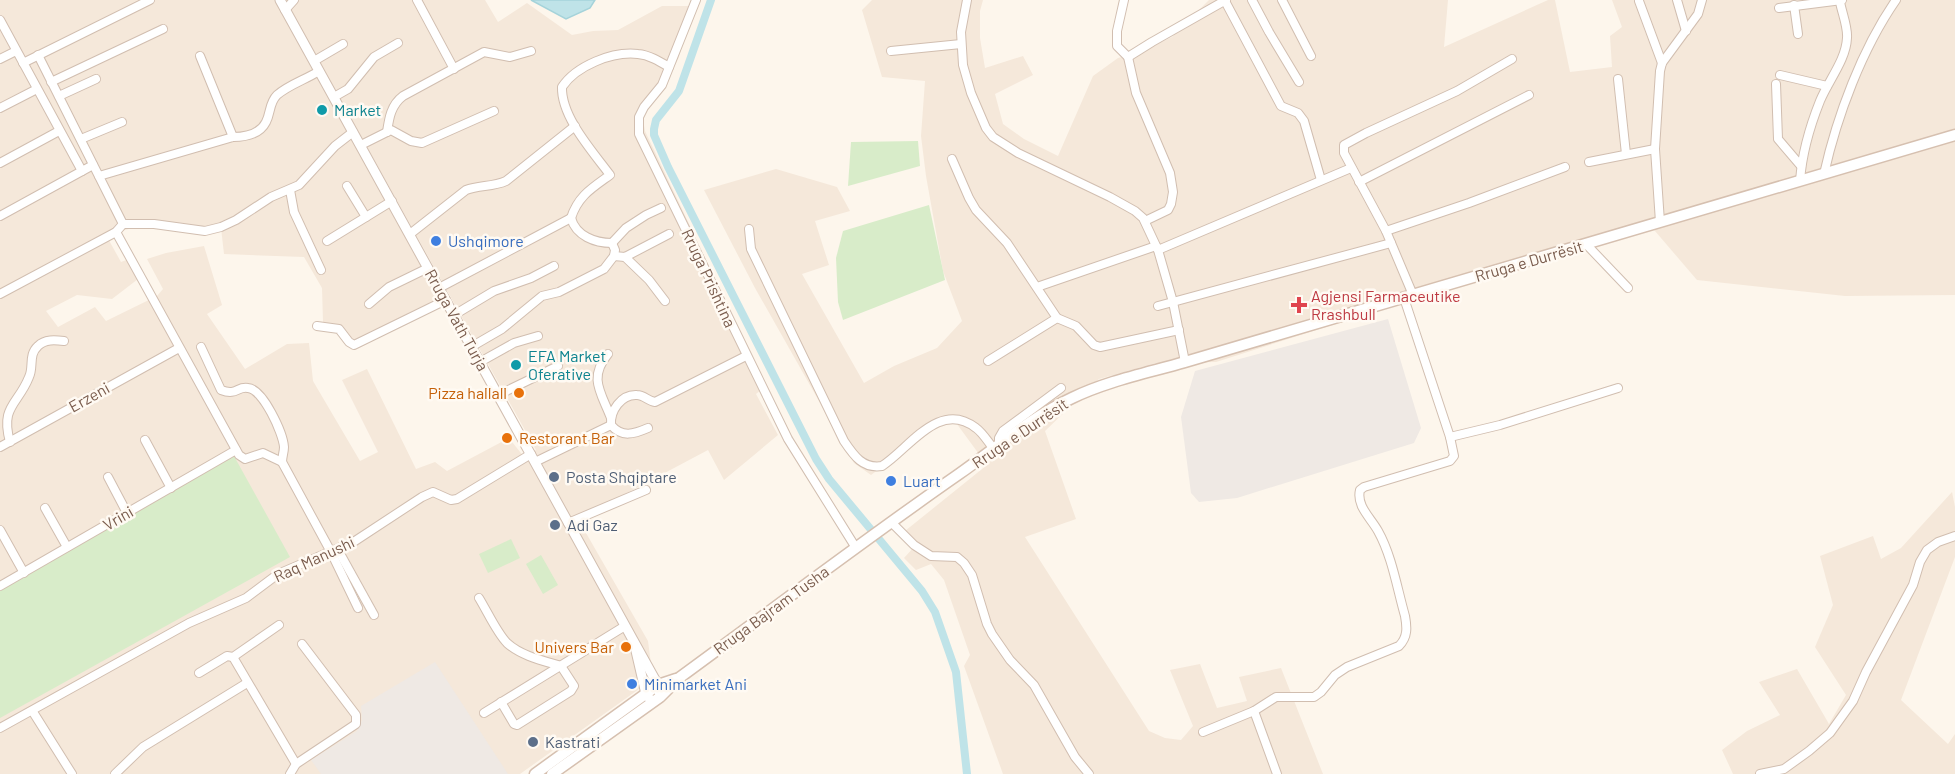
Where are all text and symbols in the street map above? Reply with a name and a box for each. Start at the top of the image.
place label: Market [334,100,381,119]
marker: Market [315,103,329,117]
street label: Rruga Prishtina [678,225,741,330]
place label: Ushqimore [448,231,524,250]
marker: Ushqimore [429,234,443,248]
street label: Rruga e Durrësit [1473,236,1585,285]
street label: Rruga Vath Turja [422,266,493,374]
place label: Agjensi Farmaceutike Rrashbull [1311,286,1461,323]
marker: Agjensi Farmaceutike Rrashbull [1292,298,1306,312]
place label: EFA Market Oferative [528,346,606,383]
marker: EFA Market Oferative [509,358,523,372]
street label: Erzeni [65,378,113,416]
place label: Pizza hallall [428,383,507,402]
marker: Pizza hallall [512,386,526,400]
street label: Rruga e Durrësit [968,393,1071,472]
place label: Restorant Bar [519,428,615,447]
marker: Restorant Bar [500,431,514,445]
place label: Posta Shqiptare [566,467,677,486]
marker: Posta Shqiptare [547,470,561,484]
place label: Luart [903,471,941,490]
marker: Luart [884,474,898,488]
street label: Vrini [99,501,136,534]
place label: Adi Gaz [567,515,618,534]
marker: Adi Gaz [548,518,562,532]
street label: Raq Manushi [270,532,357,586]
street label: Rruga Bajram Tusha [709,561,832,658]
place label: Univers Bar [534,637,614,656]
marker: Univers Bar [619,640,633,654]
place label: Minimarket Ani [644,674,747,693]
marker: Minimarket Ani [625,677,639,691]
place label: Kastrati [545,732,600,751]
marker: Kastrati [526,735,540,749]

